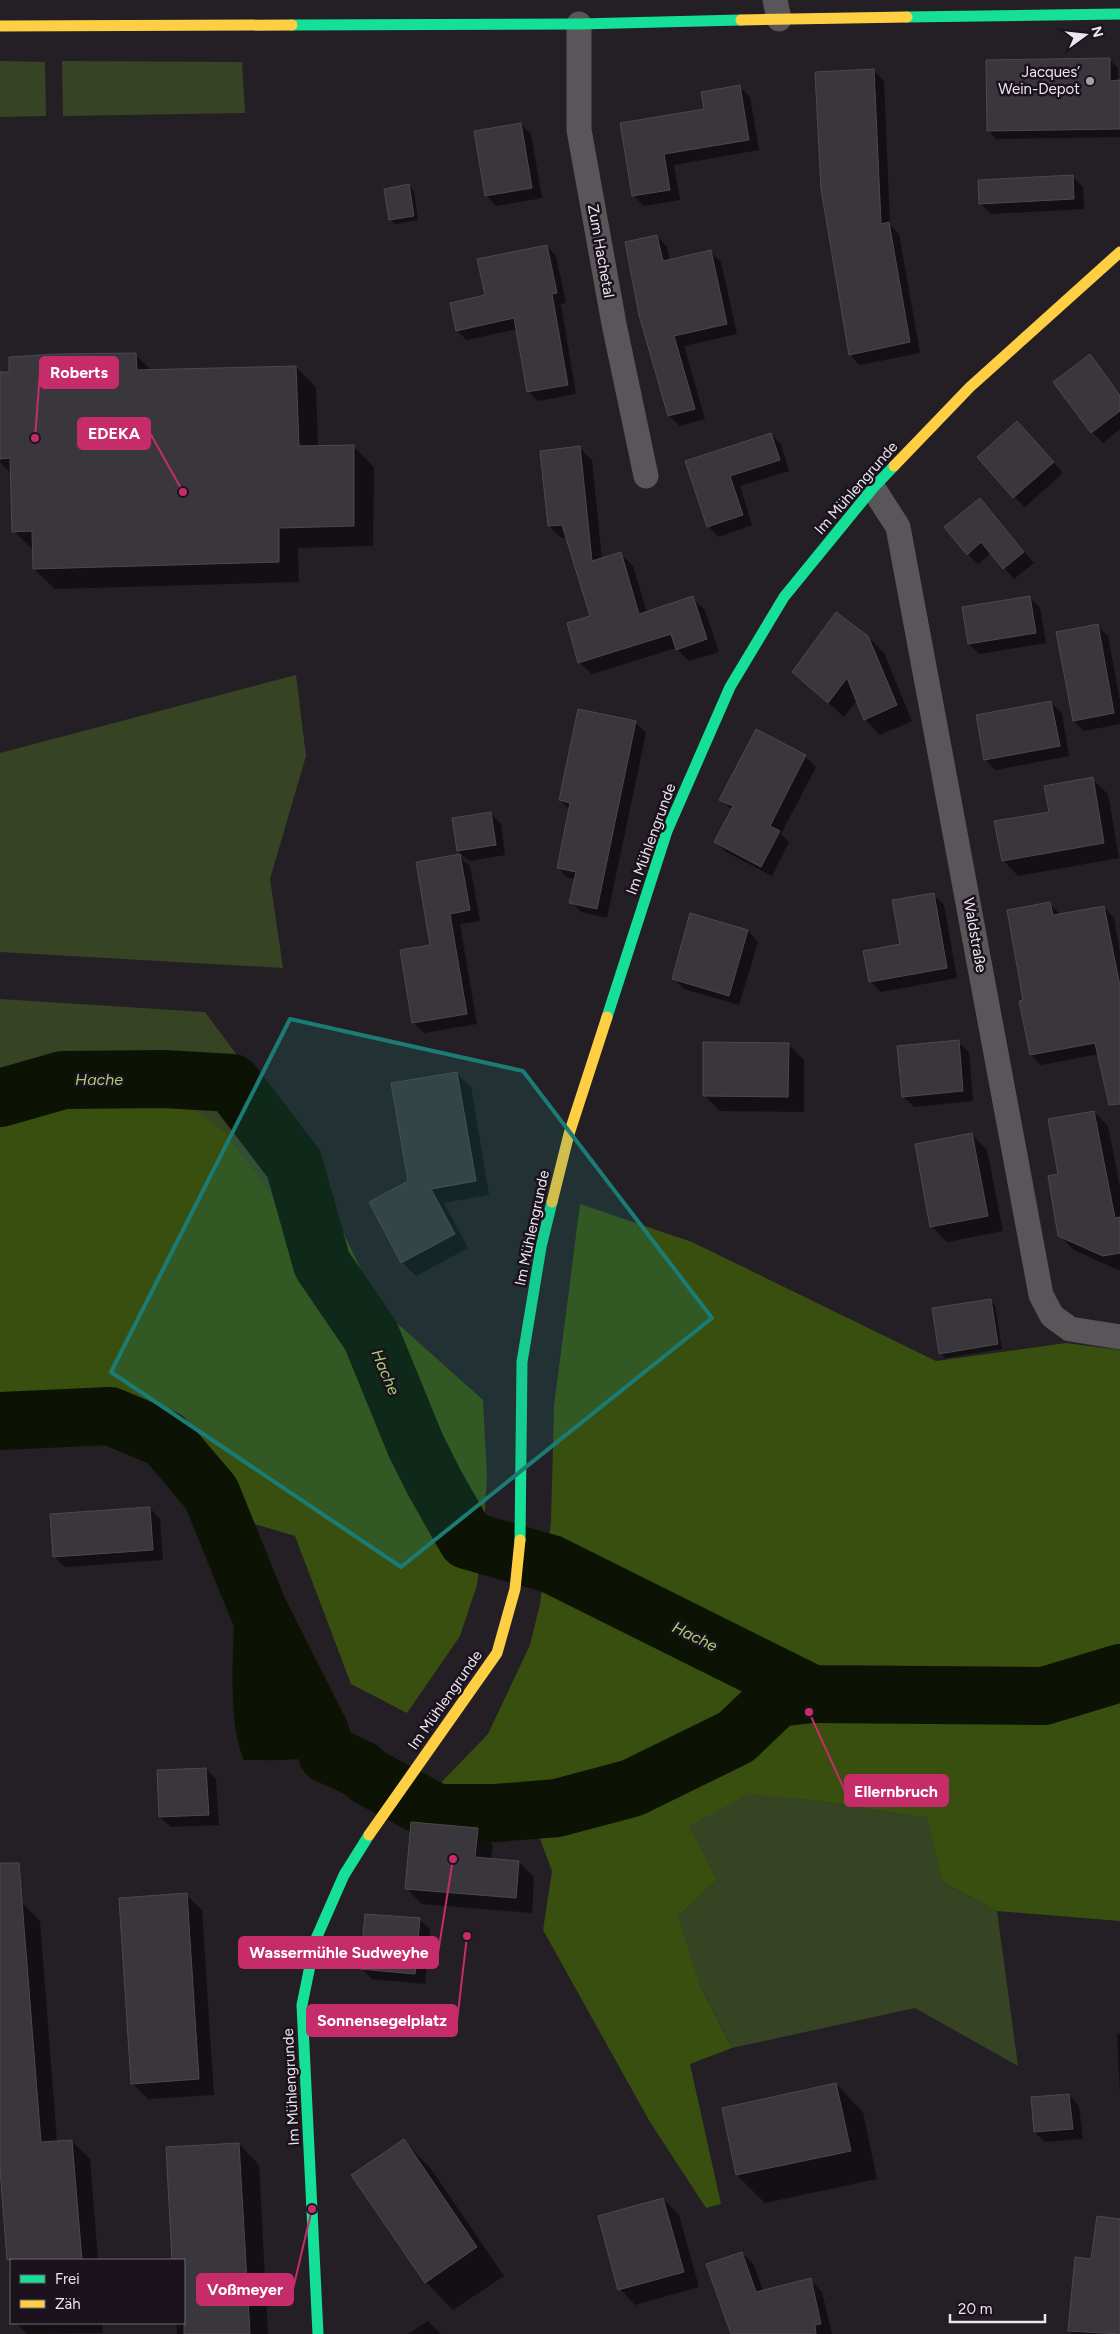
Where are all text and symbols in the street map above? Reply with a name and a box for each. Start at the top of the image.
north arrow [1060,10,1110,60]
text: N [1087,24,1107,39]
place label: Jacques’ Wein-Depot [998,63,1080,98]
marker: Jacques’ Wein-Depot [1084,75,1096,87]
street label: Zum Hachetal [584,203,618,299]
callout: Roberts [40,357,118,388]
text: Roberts [50,363,109,382]
callout: EDEKA [78,418,150,449]
text: EDEKA [88,424,141,443]
street label: Im Mühlengrunde [811,438,901,538]
street label: Im Mühlengrunde [622,781,680,897]
street label: Waldstraße [960,896,990,974]
water label: Hache [75,1070,123,1089]
street label: Im Mühlengrunde [511,1169,553,1287]
water label: Hache [367,1346,404,1398]
water label: Hache [669,1617,721,1656]
street label: Im Mühlengrunde [404,1647,486,1753]
callout: Ellernbruch [845,1775,948,1806]
text: Ellernbruch [854,1782,938,1801]
callout: Wassermühle Sudweyhe [239,1937,438,1968]
text: Wassermühle Sudweyhe [249,1943,429,1962]
callout: Sonnensegelplatz [307,2005,457,2036]
text: Sonnensegelplatz [317,2011,447,2030]
street label: Im Mühlengrunde [279,2028,303,2146]
legend [10,2259,185,2324]
text: Frei [55,2270,80,2288]
callout: Voßmeyer [197,2274,293,2305]
text: Voßmeyer [207,2280,283,2299]
scale bar [950,2292,1045,2324]
text: Zäh [55,2295,81,2313]
text: 20 m [958,2300,992,2318]

